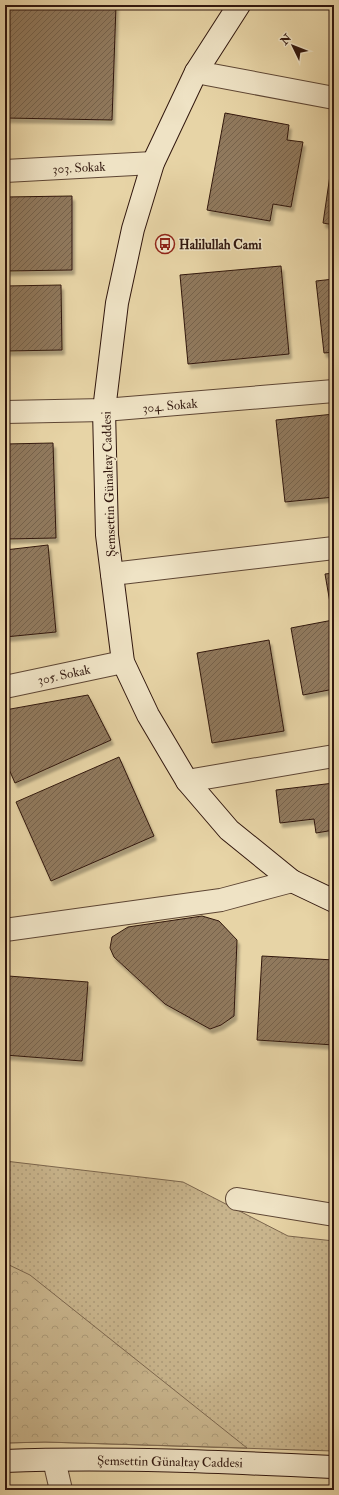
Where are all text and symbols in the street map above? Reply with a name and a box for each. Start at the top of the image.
north arrow [273,26,313,66]
text: N [277,31,295,48]
street label: 303. Sokak [52,159,107,177]
bus stop icon: Halilullah Cami [154,233,176,255]
place label: Halilullah Cami [179,237,262,253]
street label: 304. Sokak [142,396,199,416]
street label: Şemsettin Günaltay Caddesi [98,410,121,557]
street label: 305. Sokak [36,661,93,688]
street label: Şemsettin Günaltay Caddesi [97,1453,244,1472]

